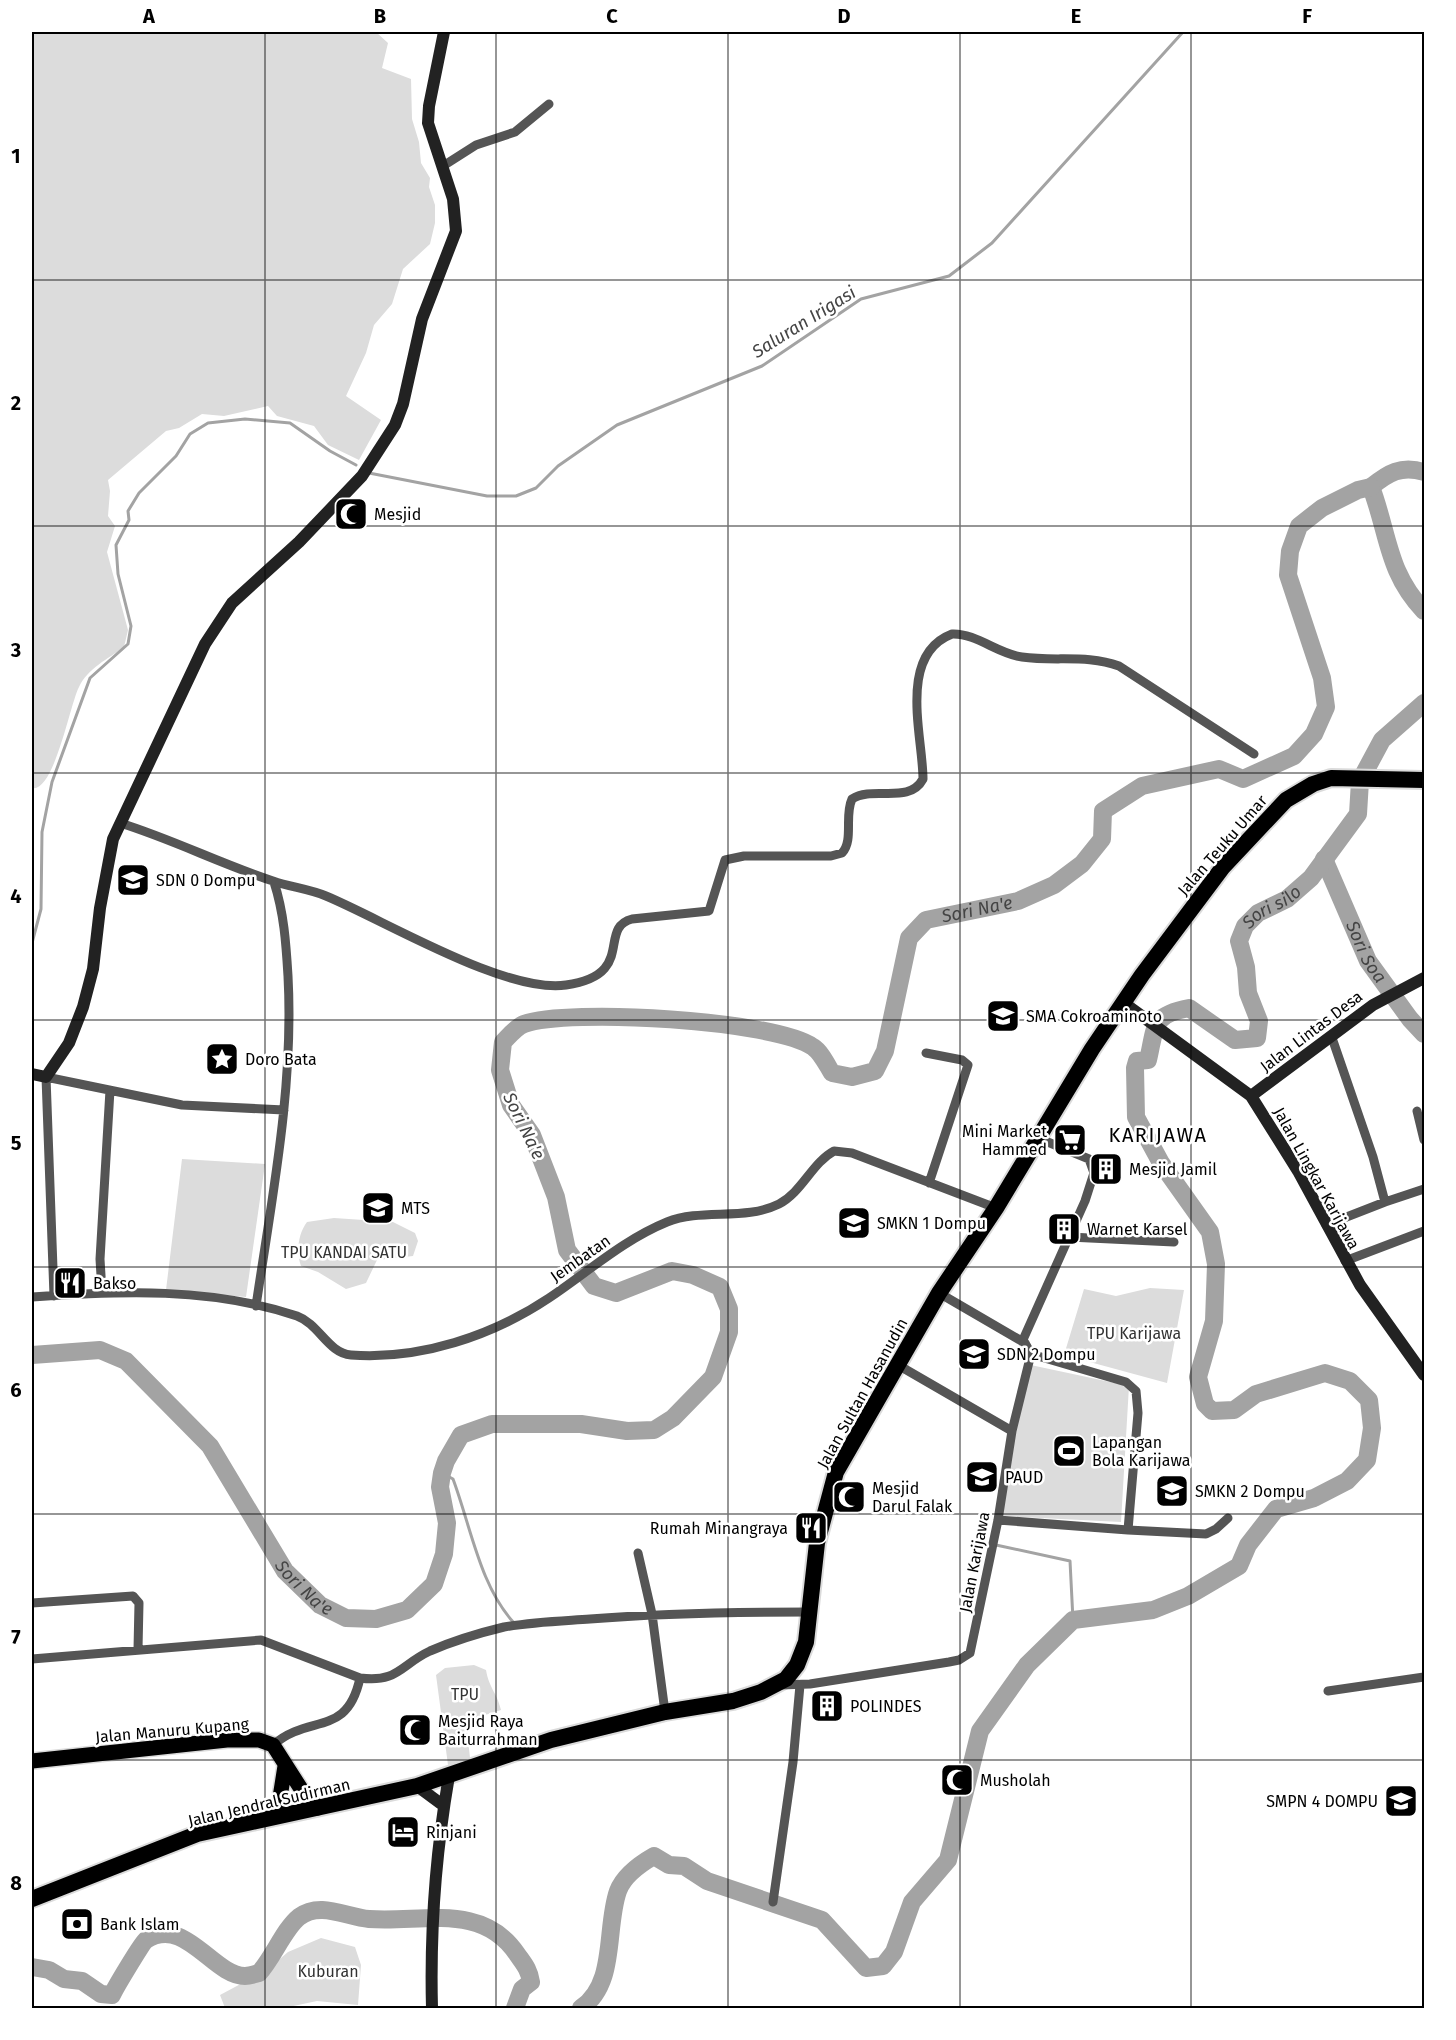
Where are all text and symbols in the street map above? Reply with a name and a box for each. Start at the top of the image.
text: A [142,4,156,28]
text: B [374,4,386,28]
text: C [606,4,618,28]
text: D [837,4,851,28]
text: E [1071,4,1081,28]
text: F [1302,4,1312,28]
text: 1 [11,144,21,168]
water label: Saluran Irigasi [747,281,860,363]
text: 2 [11,391,21,415]
mosque icon: Mesjid [333,496,369,532]
place label: Mesjid [374,505,421,524]
text: 3 [10,638,21,662]
street label: Jalan Teuku Umar [1174,791,1272,899]
school or university icon: SDN 0 Dompu [115,862,151,898]
place label: SDN 0 Dompu [156,871,256,890]
water label: Sori silo [1237,881,1306,934]
text: 4 [10,884,22,908]
water label: Sori Na'e [939,891,1014,928]
water label: Sori Soa [1341,917,1391,987]
street label: Jalan Lintas Desa [1256,987,1366,1076]
school or university icon: SMA Cokroaminoto [985,998,1021,1034]
place label: SMA Cokroaminoto [1026,1007,1162,1026]
place icon: Doro Bata [204,1041,240,1077]
place label: Doro Bata [245,1050,317,1069]
water label: Sori Na'e [498,1088,550,1163]
street label: Jalan Lingkar Karijawa [1270,1104,1364,1253]
place label: Mini Market Hammed [962,1122,1047,1159]
supermarket icon: Mini Market Hammed [1052,1122,1088,1158]
district label: KARIJAWA [1109,1123,1207,1147]
text: 5 [11,1131,22,1155]
building icon: Mesjid Jamil [1088,1151,1124,1187]
place label: Mesjid Jamil [1129,1160,1217,1179]
school or university icon: MTS [360,1190,396,1226]
place label: MTS [401,1199,430,1218]
school or university icon: SMKN 1 Dompu [836,1205,872,1241]
building icon: Warnet Karsel [1046,1211,1082,1247]
place label: SMKN 1 Dompu [877,1214,986,1233]
place label: Warnet Karsel [1087,1220,1188,1239]
street label: Jembatan [547,1231,614,1286]
park label: TPU KANDAI SATU [281,1243,407,1262]
restaurant icon: Bakso [52,1265,88,1301]
place label: Bakso [93,1274,136,1293]
street label: Jalan Sultan Hasanudin [813,1315,912,1472]
park label: TPU Karijawa [1087,1324,1181,1343]
school or university icon: SDN 2 Dompu [956,1336,992,1372]
place label: SDN 2 Dompu [997,1345,1096,1364]
text: 6 [10,1378,22,1402]
sports icon: Lapangan Bola Karijawa [1051,1433,1087,1469]
place label: Lapangan Bola Karijawa [1092,1433,1190,1470]
school or university icon: PAUD [964,1459,1000,1495]
place label: PAUD [1005,1468,1043,1487]
school or university icon: SMKN 2 Dompu [1154,1473,1190,1509]
mosque icon: Mesjid Darul Falak [831,1479,867,1515]
place label: Mesjid Darul Falak [872,1479,953,1516]
place label: SMKN 2 Dompu [1195,1482,1305,1501]
restaurant icon: Rumah Minangraya [793,1510,829,1546]
street label: Jalan Karijawa [955,1510,994,1614]
place label: Rumah Minangraya [650,1519,788,1538]
water label: Sori Na'e [270,1555,336,1620]
text: 7 [11,1625,21,1649]
park label: TPU [451,1685,479,1704]
building icon: POLINDES [809,1688,845,1724]
place label: POLINDES [850,1697,922,1716]
mosque icon: Mesjid Raya Baiturrahman [397,1712,433,1748]
place label: Mesjid Raya Baiturrahman [438,1712,538,1749]
street label: Jalan Manuru Kupang [94,1714,250,1747]
mosque icon: Musholah [939,1762,975,1798]
place label: Musholah [980,1771,1051,1790]
street label: Jalan Jendral Sudirman [186,1775,352,1830]
school or university icon: SMPN 4 DOMPU [1383,1783,1419,1819]
place label: SMPN 4 DOMPU [1266,1792,1378,1811]
hotel icon: Rinjani [385,1814,421,1850]
place label: Rinjani [426,1823,477,1842]
text: 8 [10,1871,22,1895]
bank icon: Bank Islam [59,1906,95,1942]
place label: Bank Islam [100,1915,179,1934]
park label: Kuburan [297,1962,359,1981]

